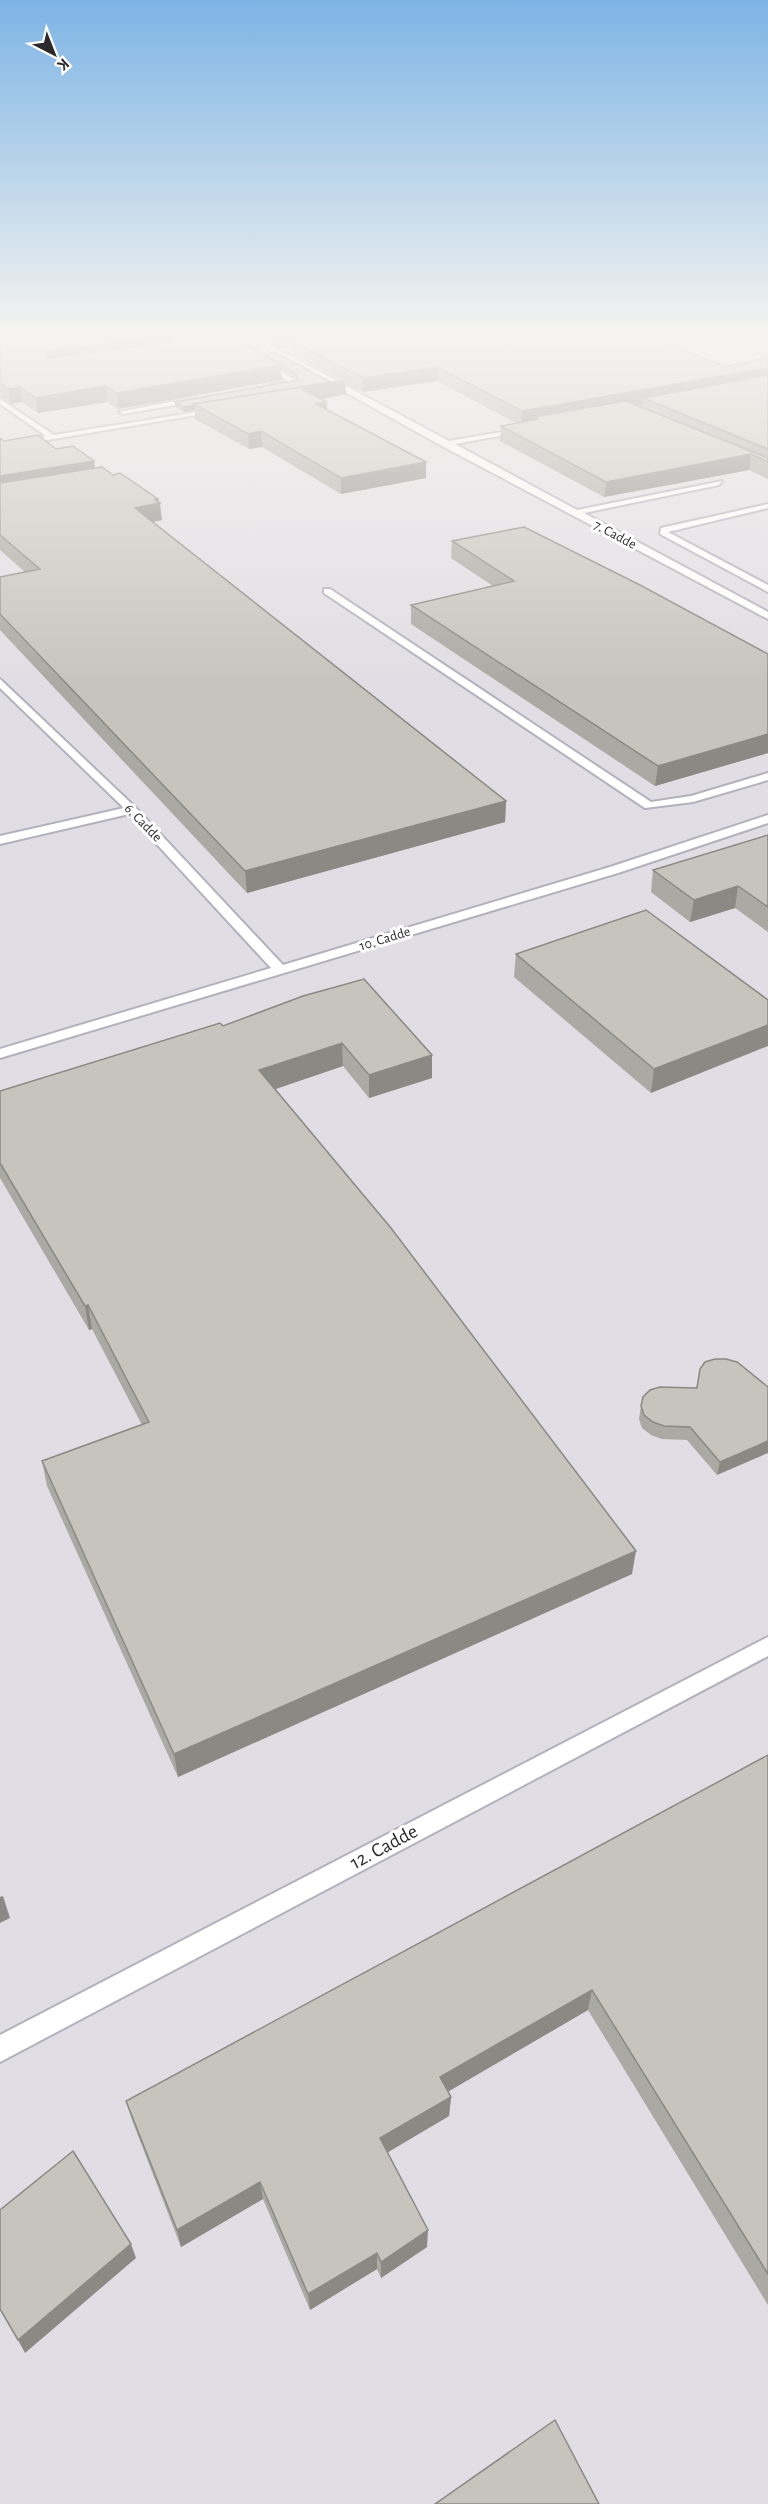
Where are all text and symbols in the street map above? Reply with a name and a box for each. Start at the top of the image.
north arrow [24,24,84,84]
text: K [54,55,72,74]
street label: 7. Cadde [591,518,639,552]
street label: 6. Cadde [122,801,164,845]
street label: 10. Cadde [358,925,412,953]
street label: 12. Cadde [347,1821,421,1873]

